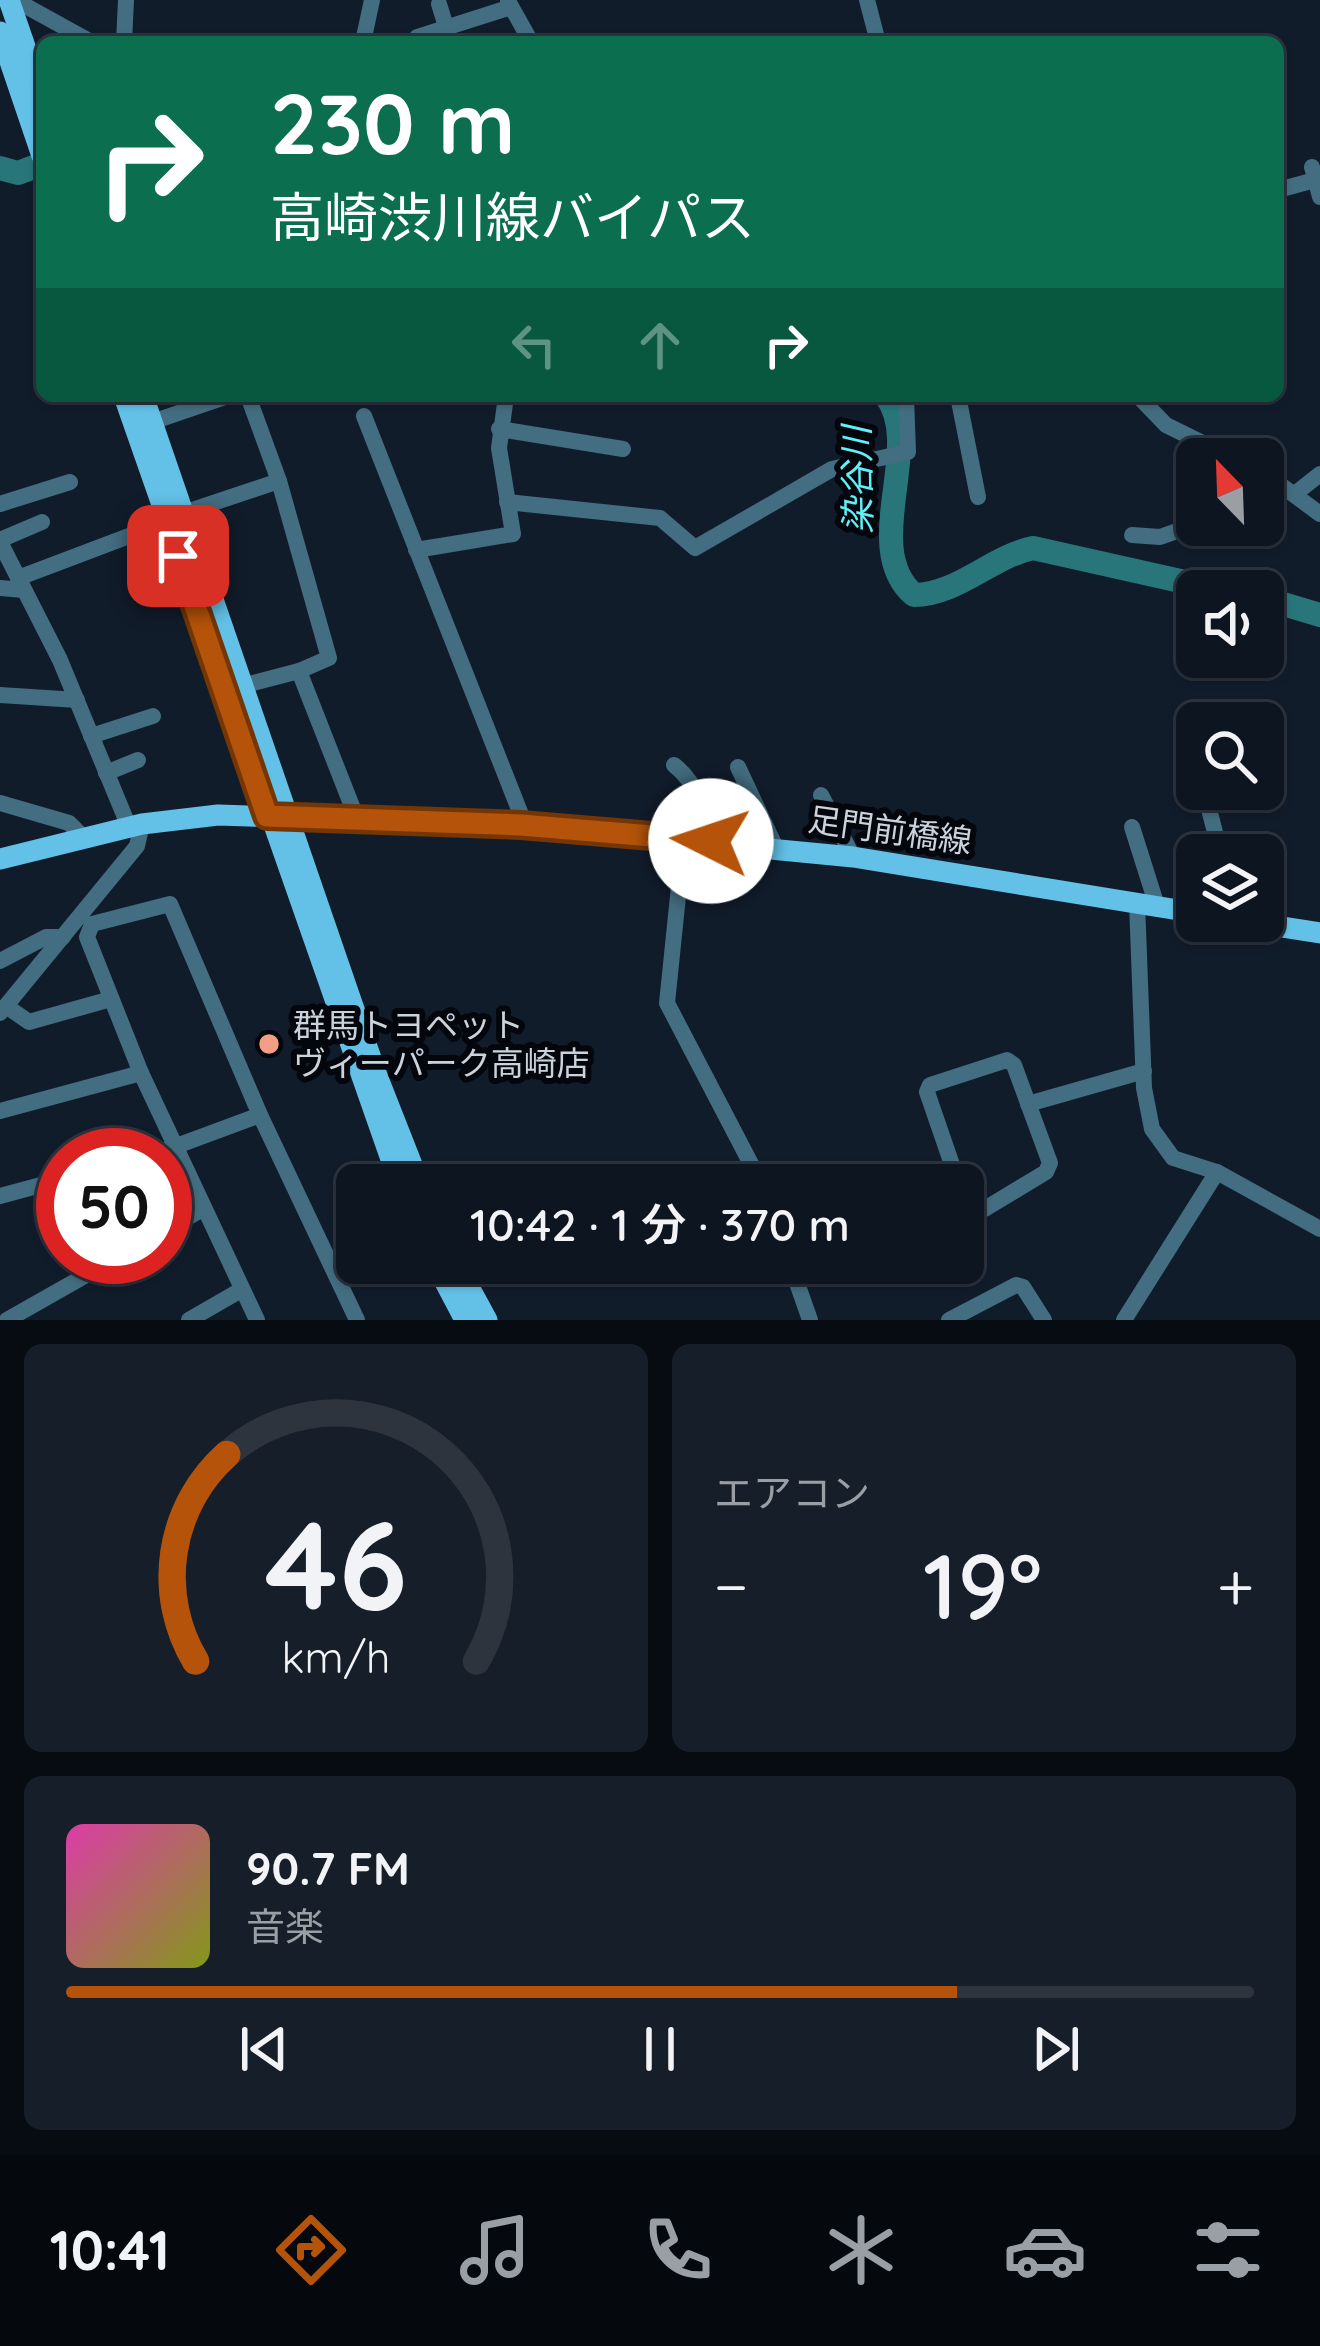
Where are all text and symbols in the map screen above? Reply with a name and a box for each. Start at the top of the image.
text: 230 m [270,70,515,175]
icon: right [72,84,228,240]
text: 高崎渋川線バイパス [270,183,755,251]
icon: left [501,312,567,378]
icon: ahead [627,312,693,378]
icon: right [753,312,819,378]
water label: 染谷川 [833,422,880,534]
north arrow [1176,438,1284,546]
map controls [1176,438,1284,942]
pin [127,505,229,607]
icon: arrive [145,523,211,589]
button: sound [1176,570,1284,678]
button: search [1176,702,1284,810]
position arrow [648,778,774,904]
street label: 足門前橋線 [806,798,975,861]
button: layers [1176,834,1284,942]
place label: 群馬トヨペット ヴィーパーク高崎店 [293,1004,590,1083]
marker: 群馬トヨペット ヴィーパーク高崎店 [256,1031,282,1057]
speed limit sign: 50 [36,1128,192,1284]
text: 10:42 · 1 分 · 370 m [470,1196,850,1252]
text: エアコン [714,1468,870,1517]
text: 46 [265,1485,407,1641]
text: 19° [923,1529,1042,1642]
text: − [714,1544,748,1627]
text: + [1217,1544,1254,1627]
text: km/h [282,1630,390,1684]
text: 90.7 FM [246,1840,410,1896]
text: 音楽 [246,1902,324,1951]
icon: previous [231,2016,297,2082]
icon: pause [627,2016,693,2082]
icon: next [1023,2016,1089,2082]
icon: directions [269,2208,353,2292]
icon: music [453,2208,537,2292]
icon: phone [636,2208,720,2292]
icon: climate [819,2208,903,2292]
icon: car [1003,2208,1087,2292]
icon: filters [1186,2208,1270,2292]
text: 10:41 [50,2216,170,2284]

